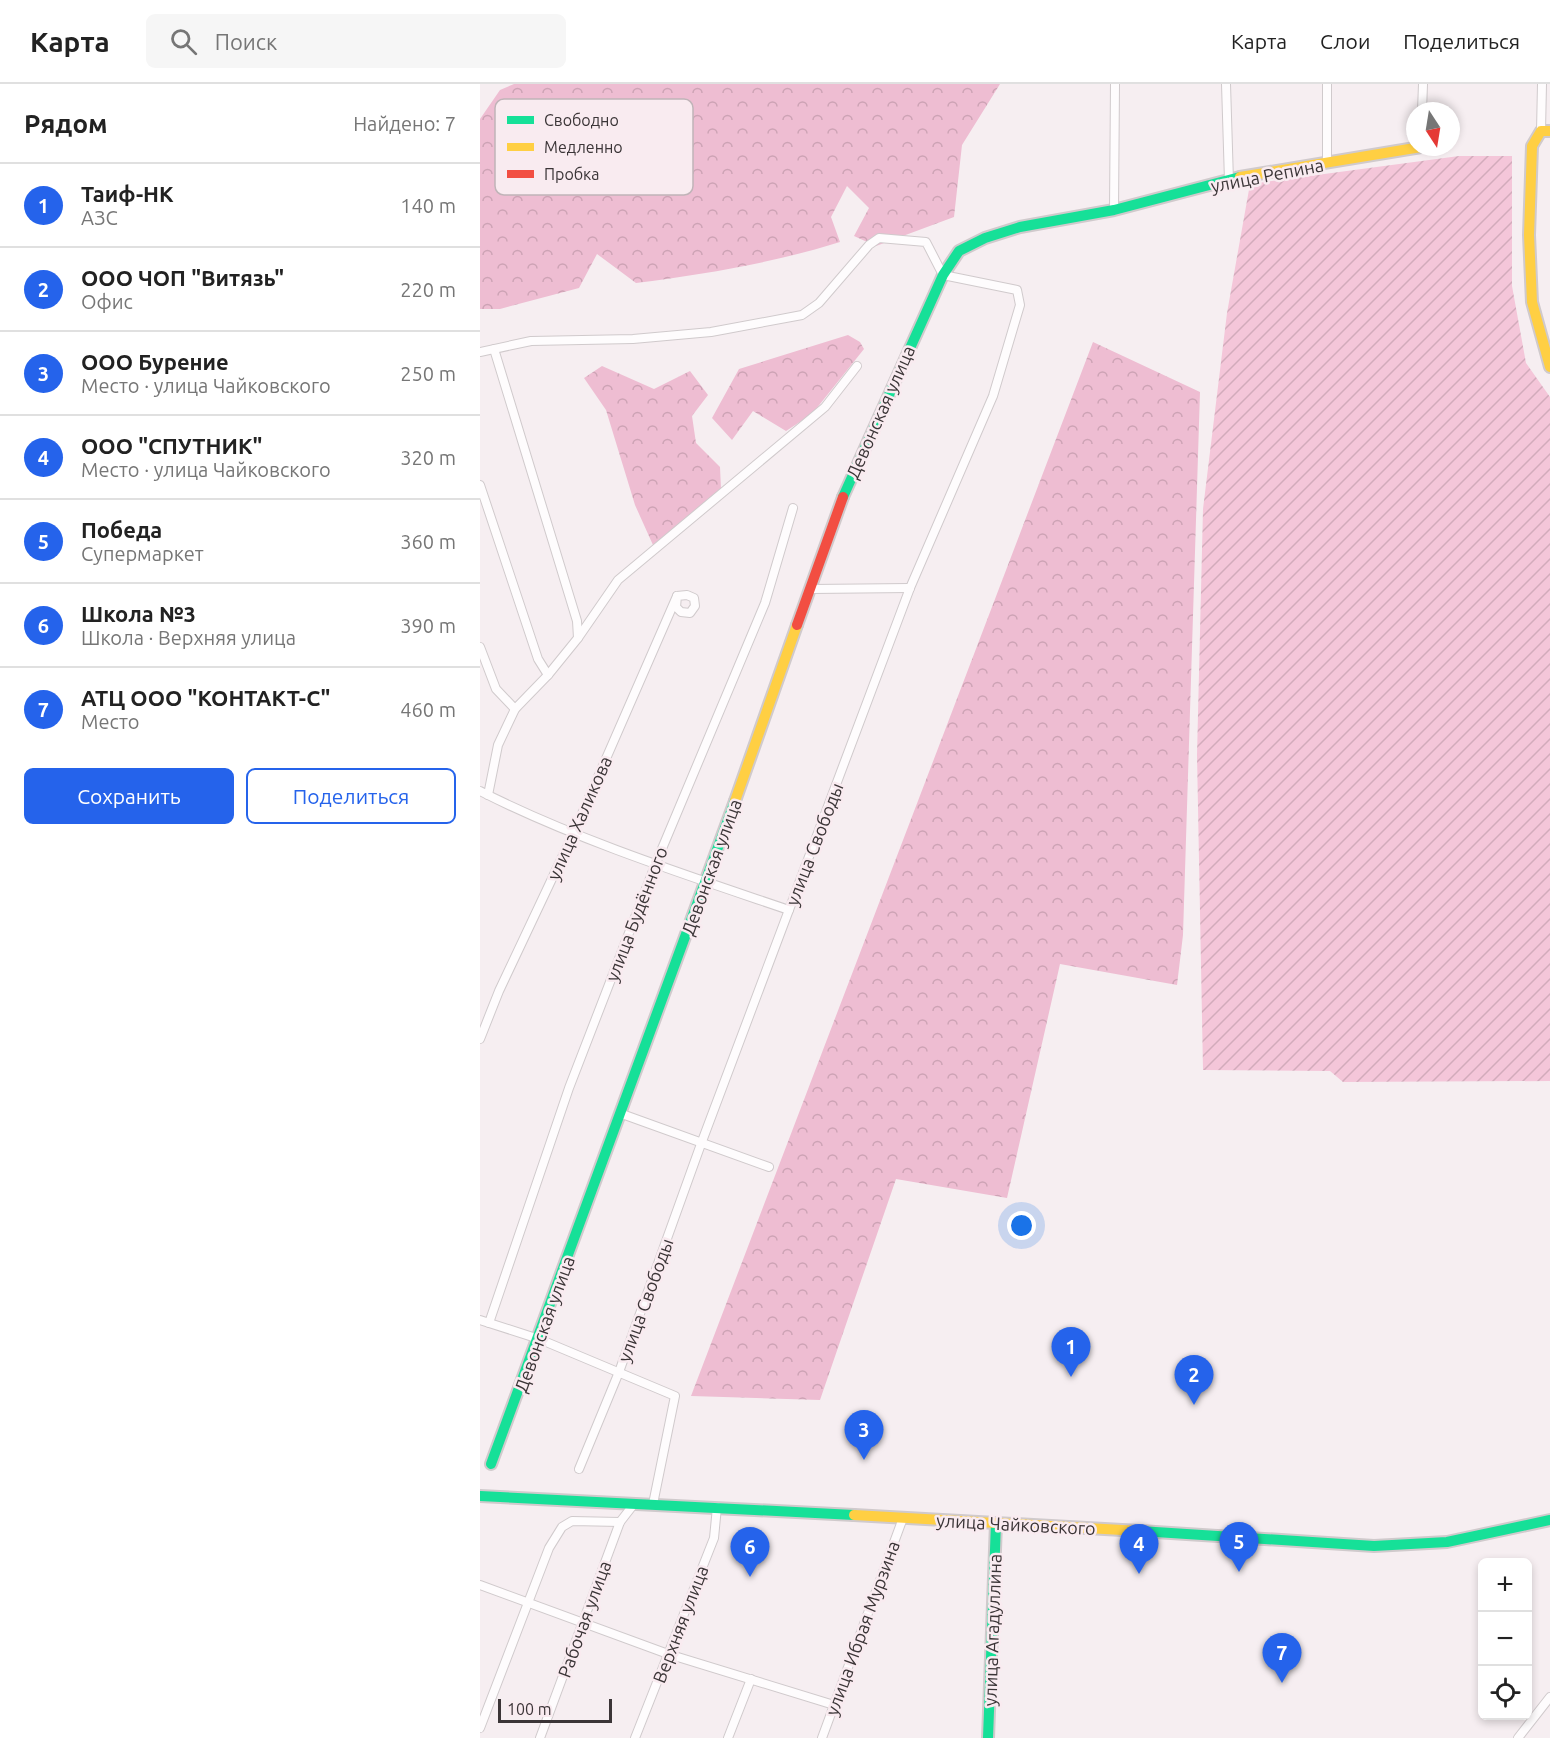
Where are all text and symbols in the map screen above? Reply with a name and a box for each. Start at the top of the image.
search box [146,14,566,68]
icon: search [167,25,200,58]
text: Карта [30,26,110,57]
text: Поиск [215,29,277,54]
text: Карта [1231,29,1287,53]
text: Слои [1320,29,1370,53]
text: Поделиться [1403,29,1520,53]
legend [495,99,693,195]
north arrow [1406,102,1460,156]
text: Рядом [24,109,108,138]
text: Свободно [544,111,619,129]
text: Найдено: 7 [353,112,456,135]
text: Медленно [544,138,623,156]
street label: улица Репина [1209,154,1325,196]
text: Пробка [544,165,600,183]
text: Таиф-НК [81,181,174,206]
text: 1 [38,194,49,217]
text: 140 m [400,194,456,217]
text: АЗС [81,206,118,229]
text: ООО ЧОП "Витязь" [81,265,284,290]
text: 2 [38,278,49,301]
text: 220 m [400,278,456,301]
text: Офис [81,290,133,313]
street label: Девонская улица [842,342,918,482]
text: ООО Бурение [81,349,229,374]
text: 3 [38,362,49,385]
text: 250 m [400,362,456,385]
text: Место · улица Чайковского [81,374,331,397]
text: ООО "СПУТНИК" [81,433,262,458]
text: 4 [38,446,49,469]
text: 320 m [400,446,456,469]
text: Место · улица Чайковского [81,458,331,481]
text: Победа [81,517,162,542]
text: 5 [38,530,49,553]
text: 360 m [400,530,456,553]
text: Супермаркет [81,542,204,565]
text: Школа №3 [81,601,196,626]
text: 6 [38,614,49,637]
text: 390 m [400,614,456,637]
text: Школа · Верхняя улица [81,626,296,649]
text: АТЦ ООО "КОНТАКТ-С" [81,685,330,710]
text: 7 [38,698,49,721]
text: 460 m [400,698,456,721]
text: Место [81,710,140,733]
street label: улица Халикова [543,753,615,883]
button: Сохранить [24,768,234,824]
button: Поделиться [246,768,456,824]
street label: улица Свободы [781,780,847,908]
street label: Девонская улица [677,796,745,938]
street label: улица Будённого [601,844,671,984]
your location [1007,1211,1036,1240]
street label: улица Свободы [613,1236,677,1364]
street label: Девонская улица [510,1253,578,1395]
pin: 1 [1052,1328,1090,1377]
pin: 2 [1174,1356,1214,1405]
pin: 3 [844,1410,884,1460]
street label: улица Чайковского [936,1510,1096,1538]
pin: 5 [1220,1522,1258,1572]
pin: 4 [1120,1524,1158,1574]
pin: 6 [730,1528,770,1577]
street label: улица Ибрая Мурзина [821,1538,903,1718]
street label: улица Агадуллина [979,1553,1005,1707]
street label: Рабочая улица [554,1558,614,1680]
map controls [1478,1558,1532,1720]
button: + [1478,1558,1532,1612]
street label: Верхняя улица [648,1562,712,1686]
button: − [1478,1612,1532,1666]
pin: 7 [1262,1634,1302,1683]
button: locate [1478,1666,1532,1720]
scale bar [498,1696,612,1724]
text: 100 m [507,1700,552,1718]

